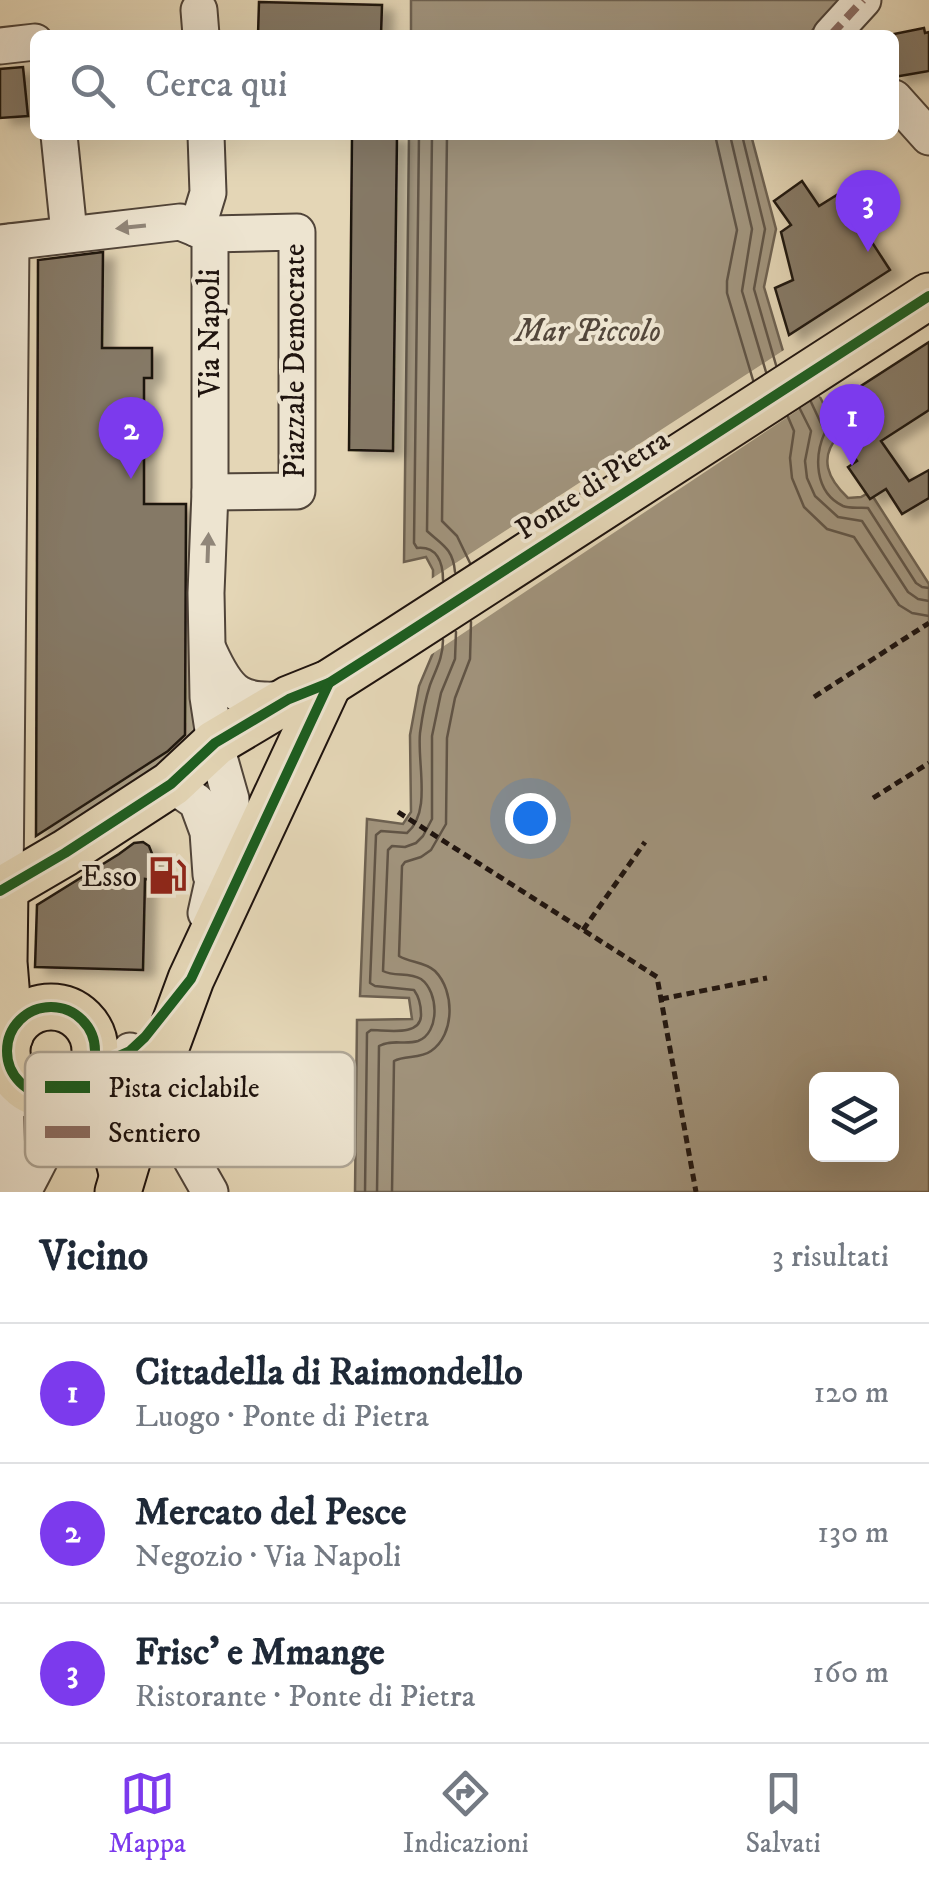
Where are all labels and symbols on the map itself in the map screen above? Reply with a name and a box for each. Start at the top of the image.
pin: 3 [836,170,900,252]
one-way arrow [115,219,146,235]
street label: Piazzale Democrate [277,243,314,479]
street label: Via Napoli [192,269,229,398]
water label: Mar Piccolo [513,312,661,352]
pin: 1 [820,384,884,466]
pin: 2 [98,396,164,479]
street label: Ponte di Pietra [509,422,677,549]
one-way arrow [200,531,216,563]
your location [505,793,556,844]
fuel station icon: Esso [146,855,188,897]
place label: Esso [81,859,137,896]
legend [25,1052,355,1167]
text: Pista ciclabile [108,1071,260,1106]
text: Sentiero [108,1116,201,1151]

